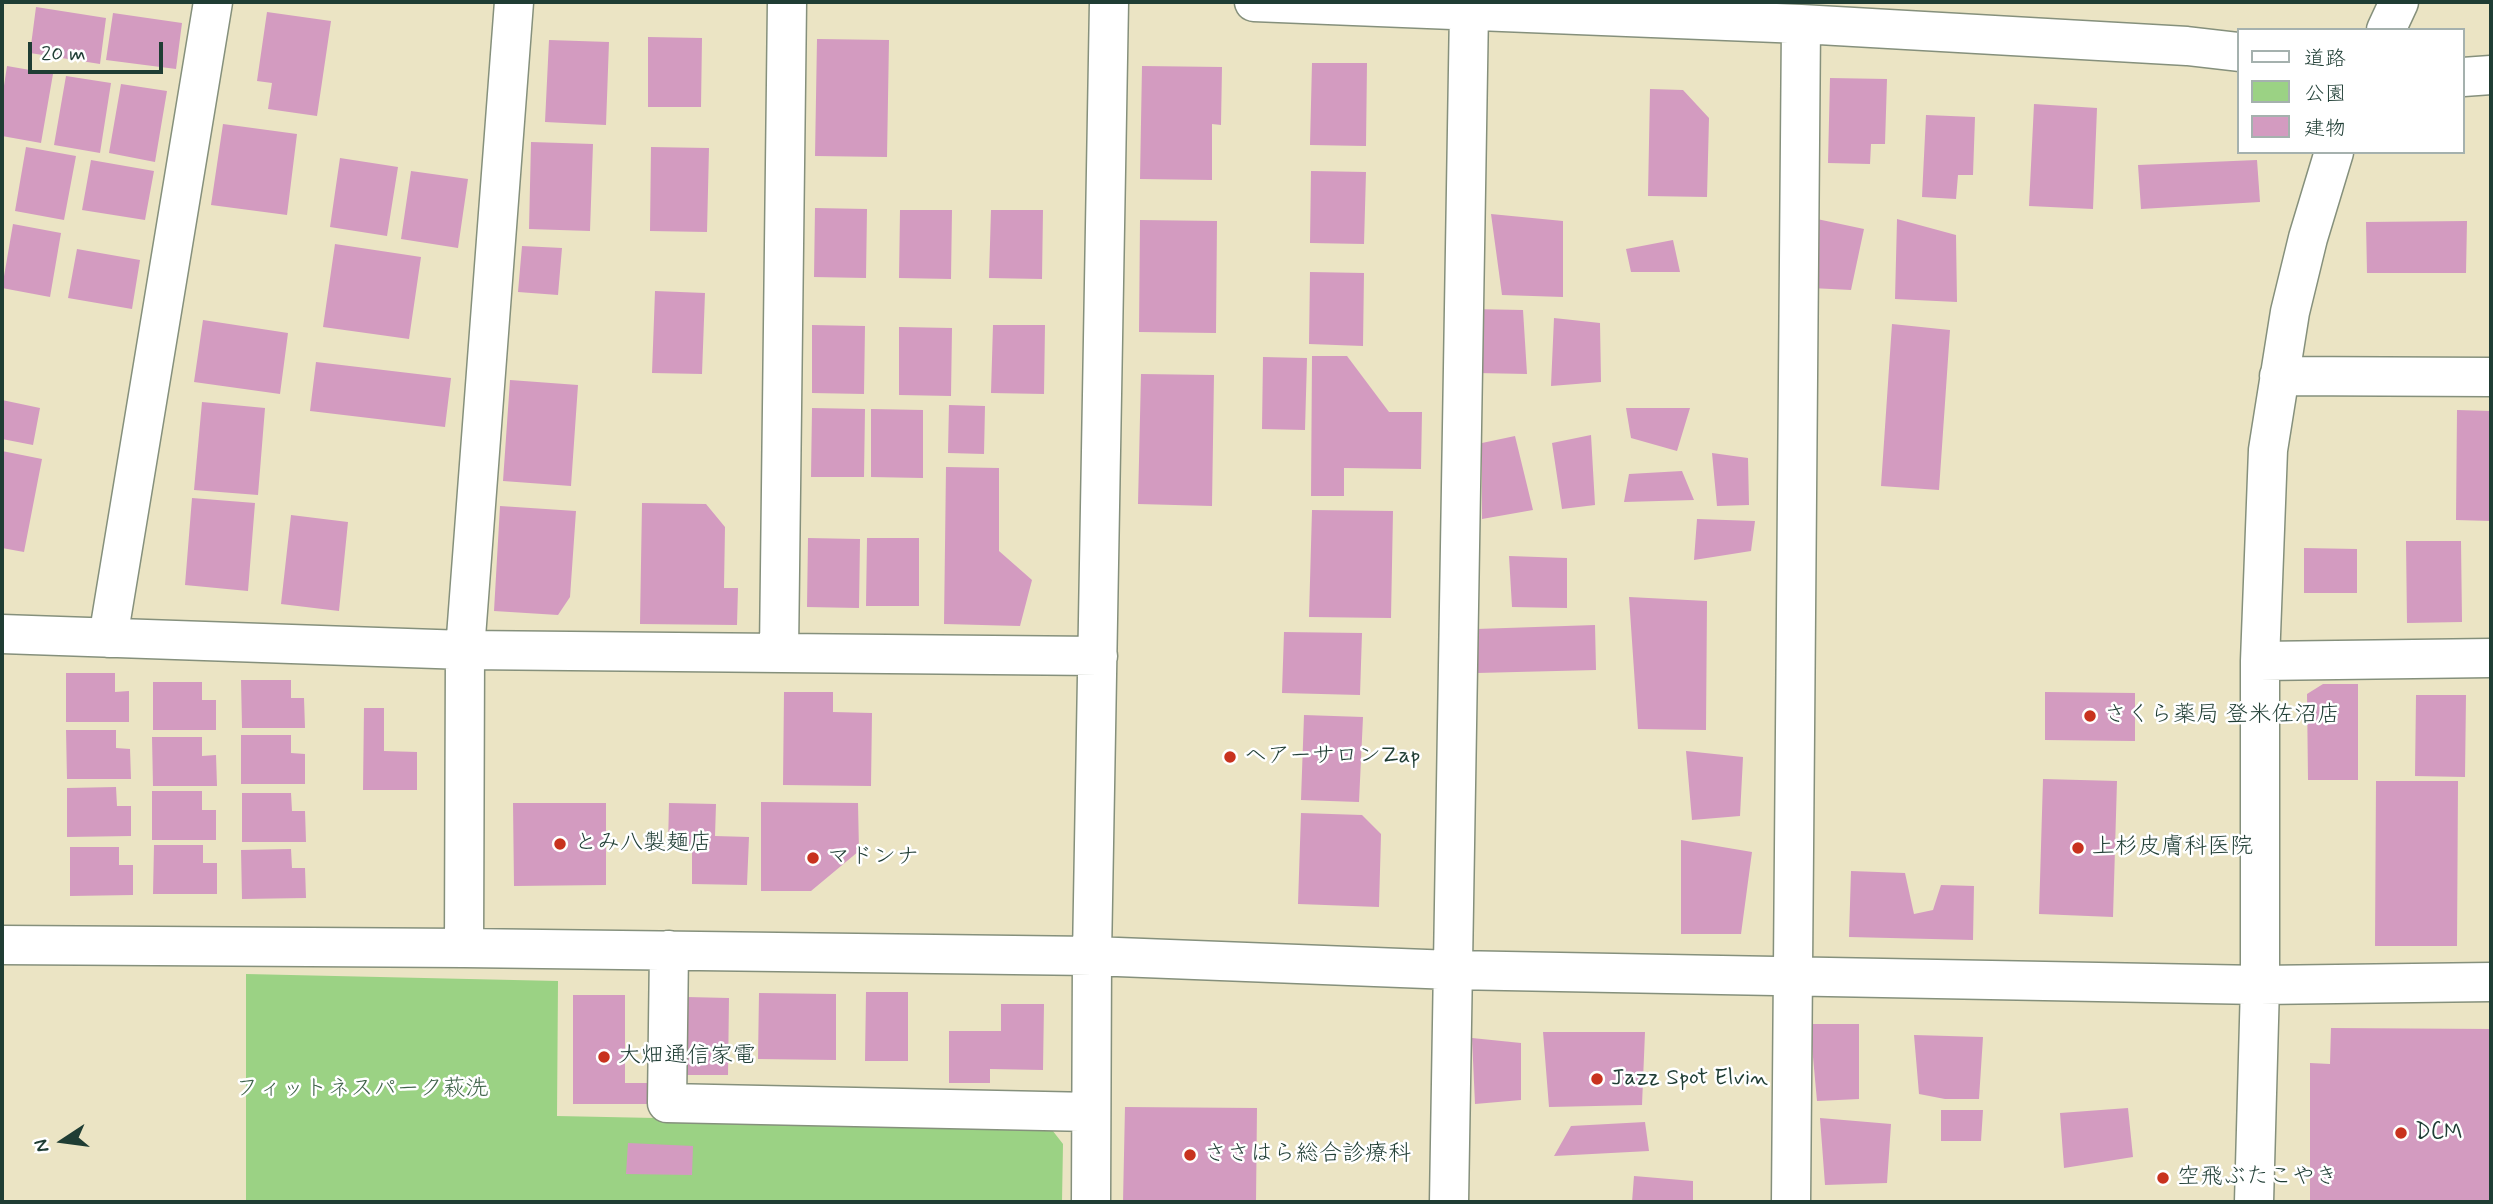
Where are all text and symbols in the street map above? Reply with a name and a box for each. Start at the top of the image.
scale bar [32,28,166,72]
legend [2238,28,2465,154]
text: 20 m [41,40,86,68]
text: 道路 [2304,45,2346,73]
text: 公園 [2304,80,2346,108]
text: 建物 [2304,115,2346,143]
place label: さくら薬局 登米佐沼店 [2104,702,2340,730]
marker: さくら薬局 登米佐沼店 [2082,708,2098,724]
place label: ヘアーサロンZap [1244,743,1420,771]
marker: ヘアーサロンZap [1222,749,1238,765]
place label: とみ八製麺店 [574,830,712,858]
place label: 上杉皮膚科医院 [2092,834,2253,862]
marker: とみ八製麺店 [552,836,568,852]
marker: 上杉皮膚科医院 [2070,840,2086,856]
place label: マドンナ [827,844,919,872]
marker: マドンナ [805,850,821,866]
place label: 大畑通信家電 [618,1043,756,1071]
marker: 大畑通信家電 [596,1049,612,1065]
place label: Jazz Spot Elvin [1611,1065,1768,1093]
marker: Jazz Spot Elvin [1589,1071,1605,1087]
park label: フィットネスパーク萩洗 [236,1076,488,1104]
north arrow [28,1106,98,1176]
place label: DCM [2415,1119,2463,1147]
marker: DCM [2393,1125,2409,1141]
text: N [28,1137,56,1155]
place label: ささはら総合診療科 [1204,1141,1411,1169]
marker: ささはら総合診療科 [1182,1147,1198,1163]
place label: 空飛ぶたこやき [2177,1164,2338,1192]
marker: 空飛ぶたこやき [2155,1170,2171,1186]

